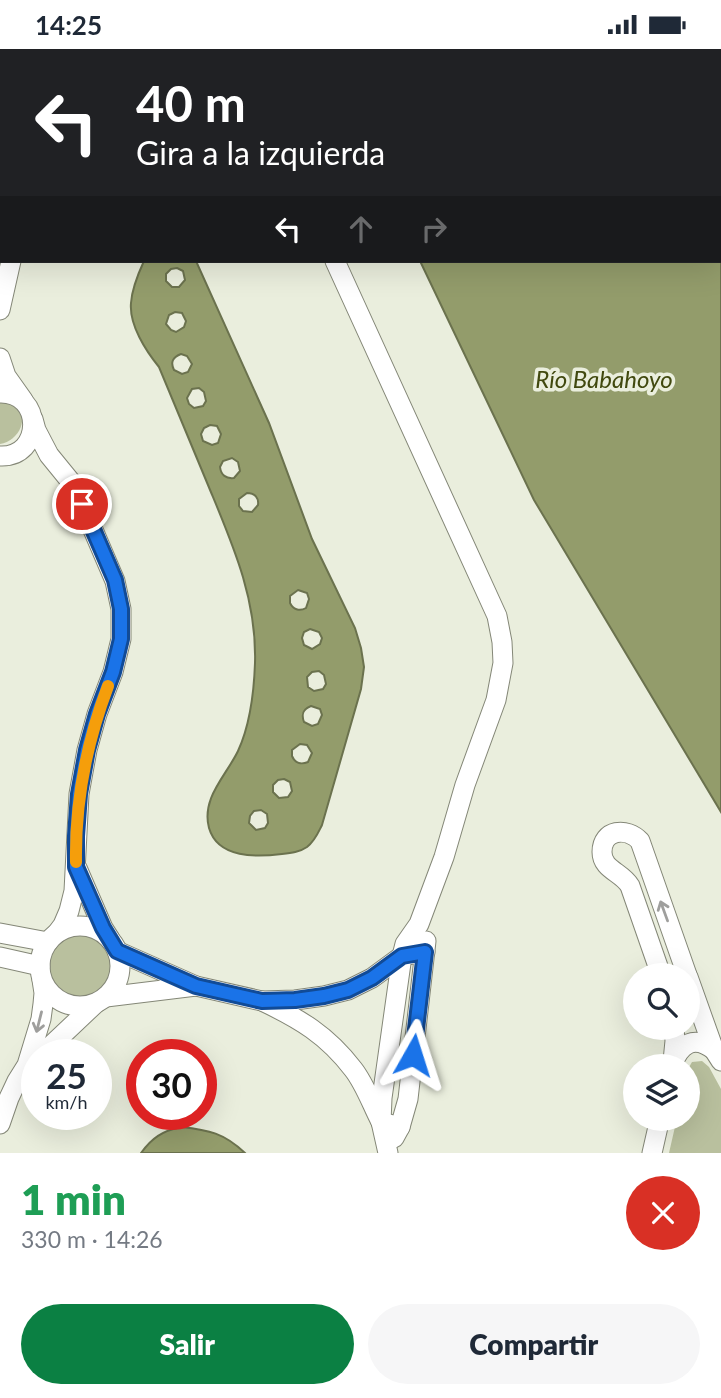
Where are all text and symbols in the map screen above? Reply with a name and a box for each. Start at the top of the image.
text: 14:25 [35,9,102,41]
text: 40 m [136,74,246,132]
icon: left [21,77,112,168]
text: Gira a la izquierda [136,133,385,172]
icon: left [269,210,307,248]
icon: ahead [342,210,380,248]
icon: right [415,210,453,248]
water label: Río Babahoyo [535,364,673,393]
pin [52,474,112,534]
icon: arrive [63,485,101,523]
one-way arrow [657,901,669,923]
map controls [623,963,700,1131]
button: search [623,963,700,1040]
one-way arrow [32,1010,45,1033]
position arrow [376,1018,450,1092]
speed limit sign: 30 [126,1039,217,1130]
text: 25 [46,1054,87,1096]
button: layers [623,1054,700,1131]
text: km/h [45,1091,88,1113]
text: 1 min [21,1174,126,1224]
button: close [626,1176,700,1250]
text: 330 m · 14:26 [21,1225,163,1253]
button: Salir [21,1304,354,1384]
button: Compartir [368,1304,700,1384]

